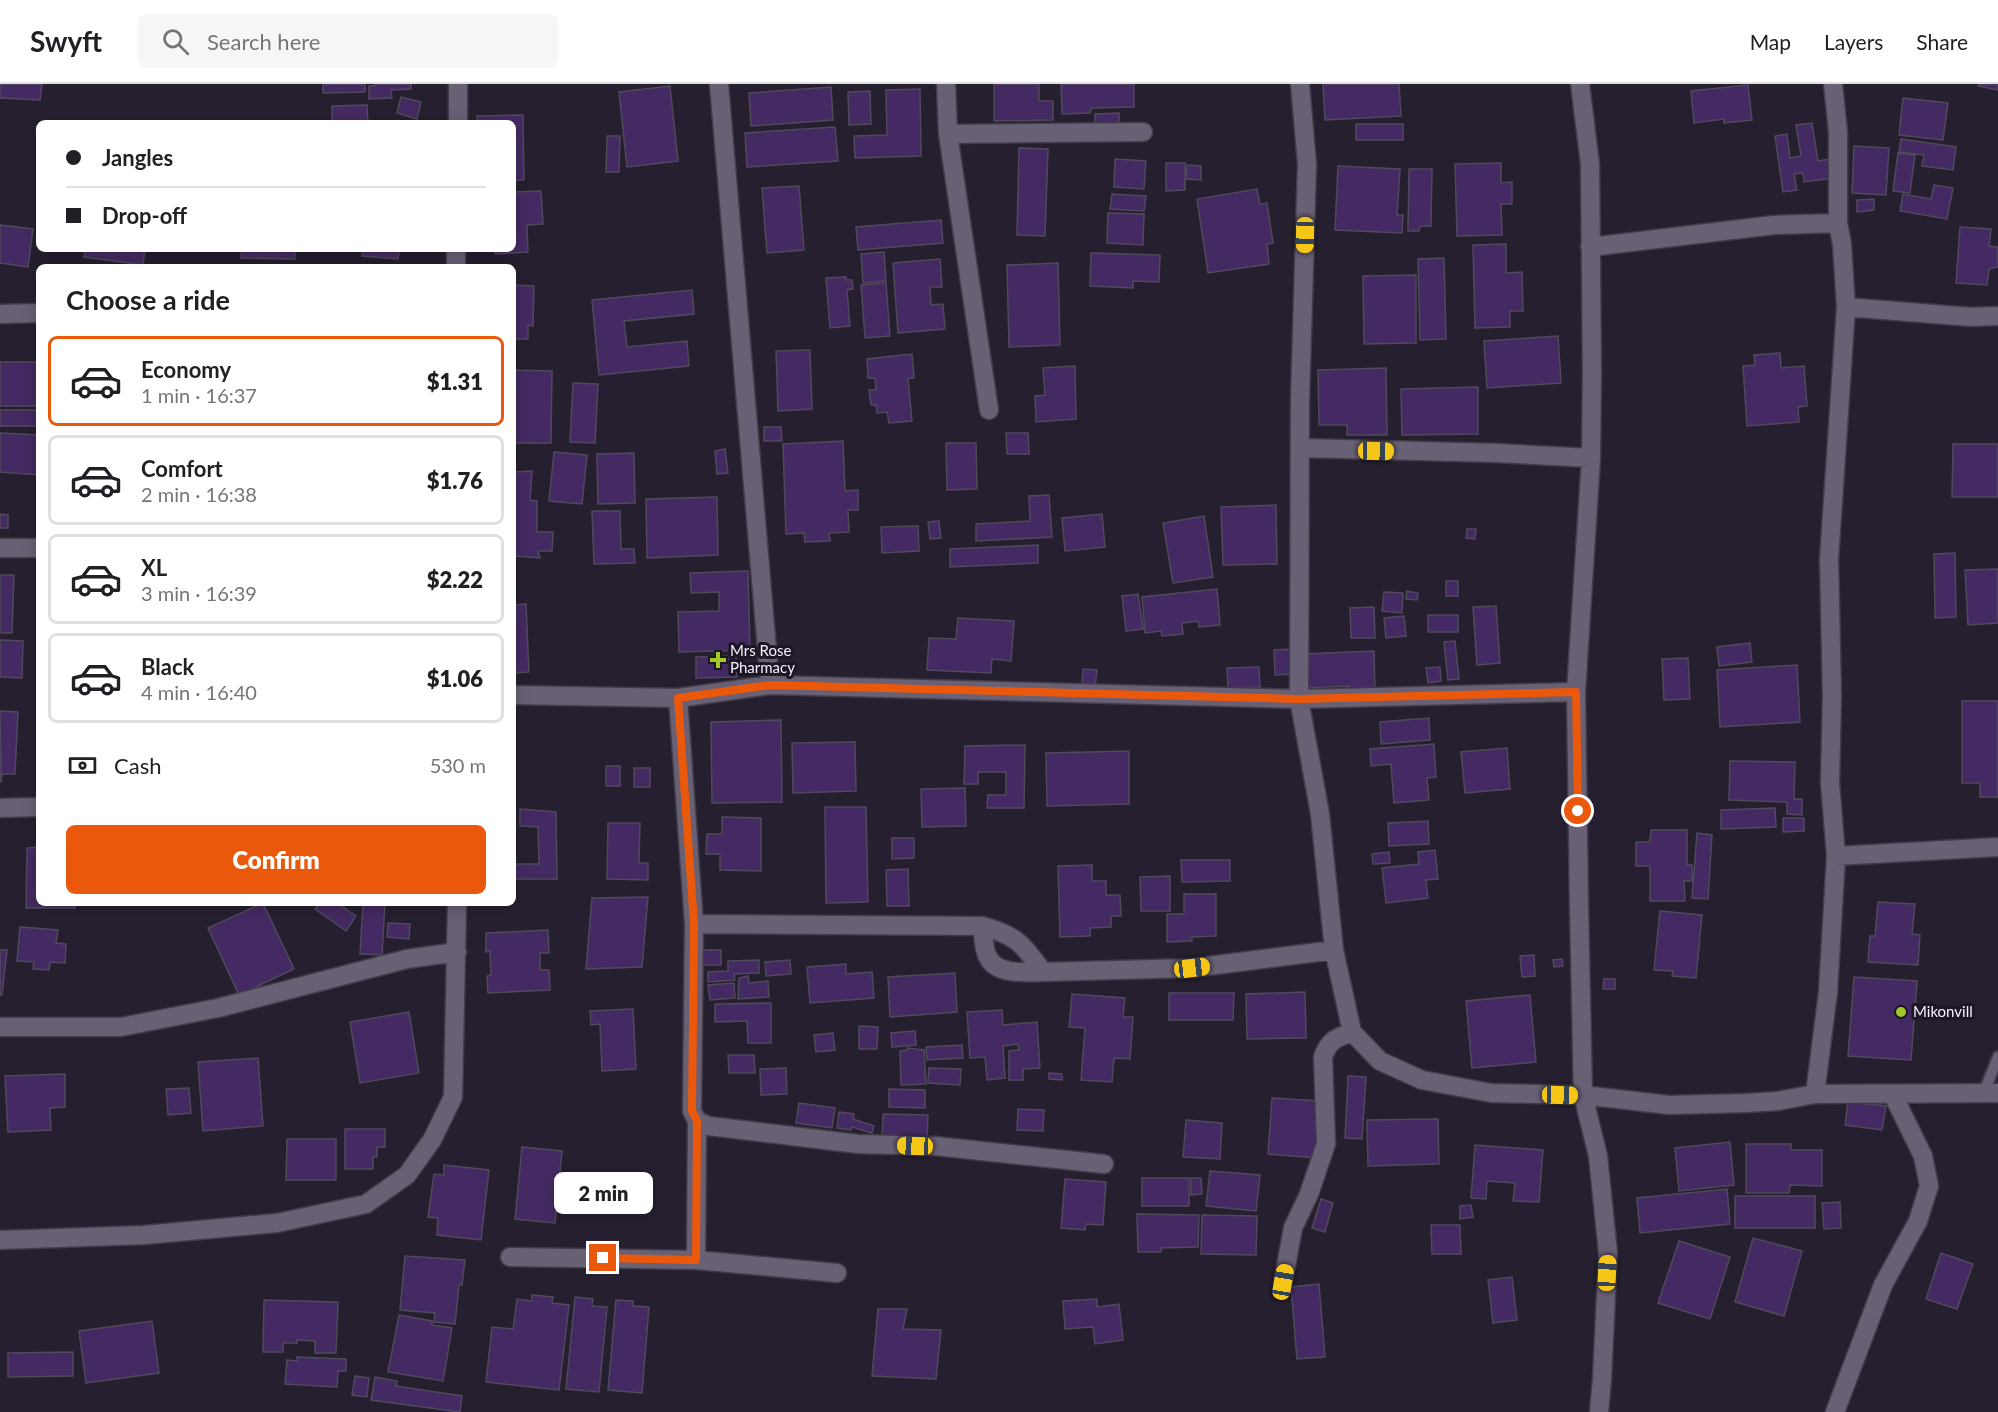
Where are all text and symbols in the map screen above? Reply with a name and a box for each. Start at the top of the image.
search box [138,14,558,68]
text: Swyft [30,24,102,58]
icon: search [159,25,192,58]
text: Search here [207,28,320,55]
text: Map [1750,29,1791,54]
text: Layers [1824,29,1883,54]
text: Share [1916,29,1968,54]
text: Jangles [102,144,173,171]
text: Drop-off [102,202,187,229]
car [1296,217,1314,253]
text: Choose a ride [66,283,230,316]
icon: car [69,354,123,408]
text: Economy [141,356,231,383]
text: $1.31 [427,368,483,395]
text: 1 min · 16:37 [141,383,257,407]
car [1358,442,1394,460]
icon: car [69,453,123,507]
text: Comfort [141,455,223,482]
text: $1.76 [427,467,483,494]
text: 2 min · 16:38 [141,482,257,506]
icon: car [69,552,123,606]
text: XL [141,554,167,581]
text: $2.22 [427,566,483,593]
text: 3 min · 16:39 [141,581,257,605]
place label: Mrs Rose Pharmacy [730,641,795,676]
icon: car [69,651,123,705]
text: Black [141,653,194,680]
marker: Mrs Rose Pharmacy [711,653,725,667]
text: $1.06 [427,665,483,692]
text: 4 min · 16:40 [141,680,257,704]
icon: cash [66,749,99,782]
text: Cash [114,752,161,779]
text: 530 m [430,753,486,777]
route start [1564,797,1591,824]
button: Confirm [66,825,486,894]
car [1173,957,1211,979]
place label: Mikonvill [1913,1002,1973,1020]
marker: Mikonvill [1894,1005,1908,1019]
car [1542,1086,1578,1104]
car [897,1136,933,1156]
callout: 2 min [554,1171,652,1213]
text: 2 min [579,1181,628,1205]
route end [589,1244,616,1271]
car [1597,1255,1617,1291]
car [1271,1263,1295,1301]

